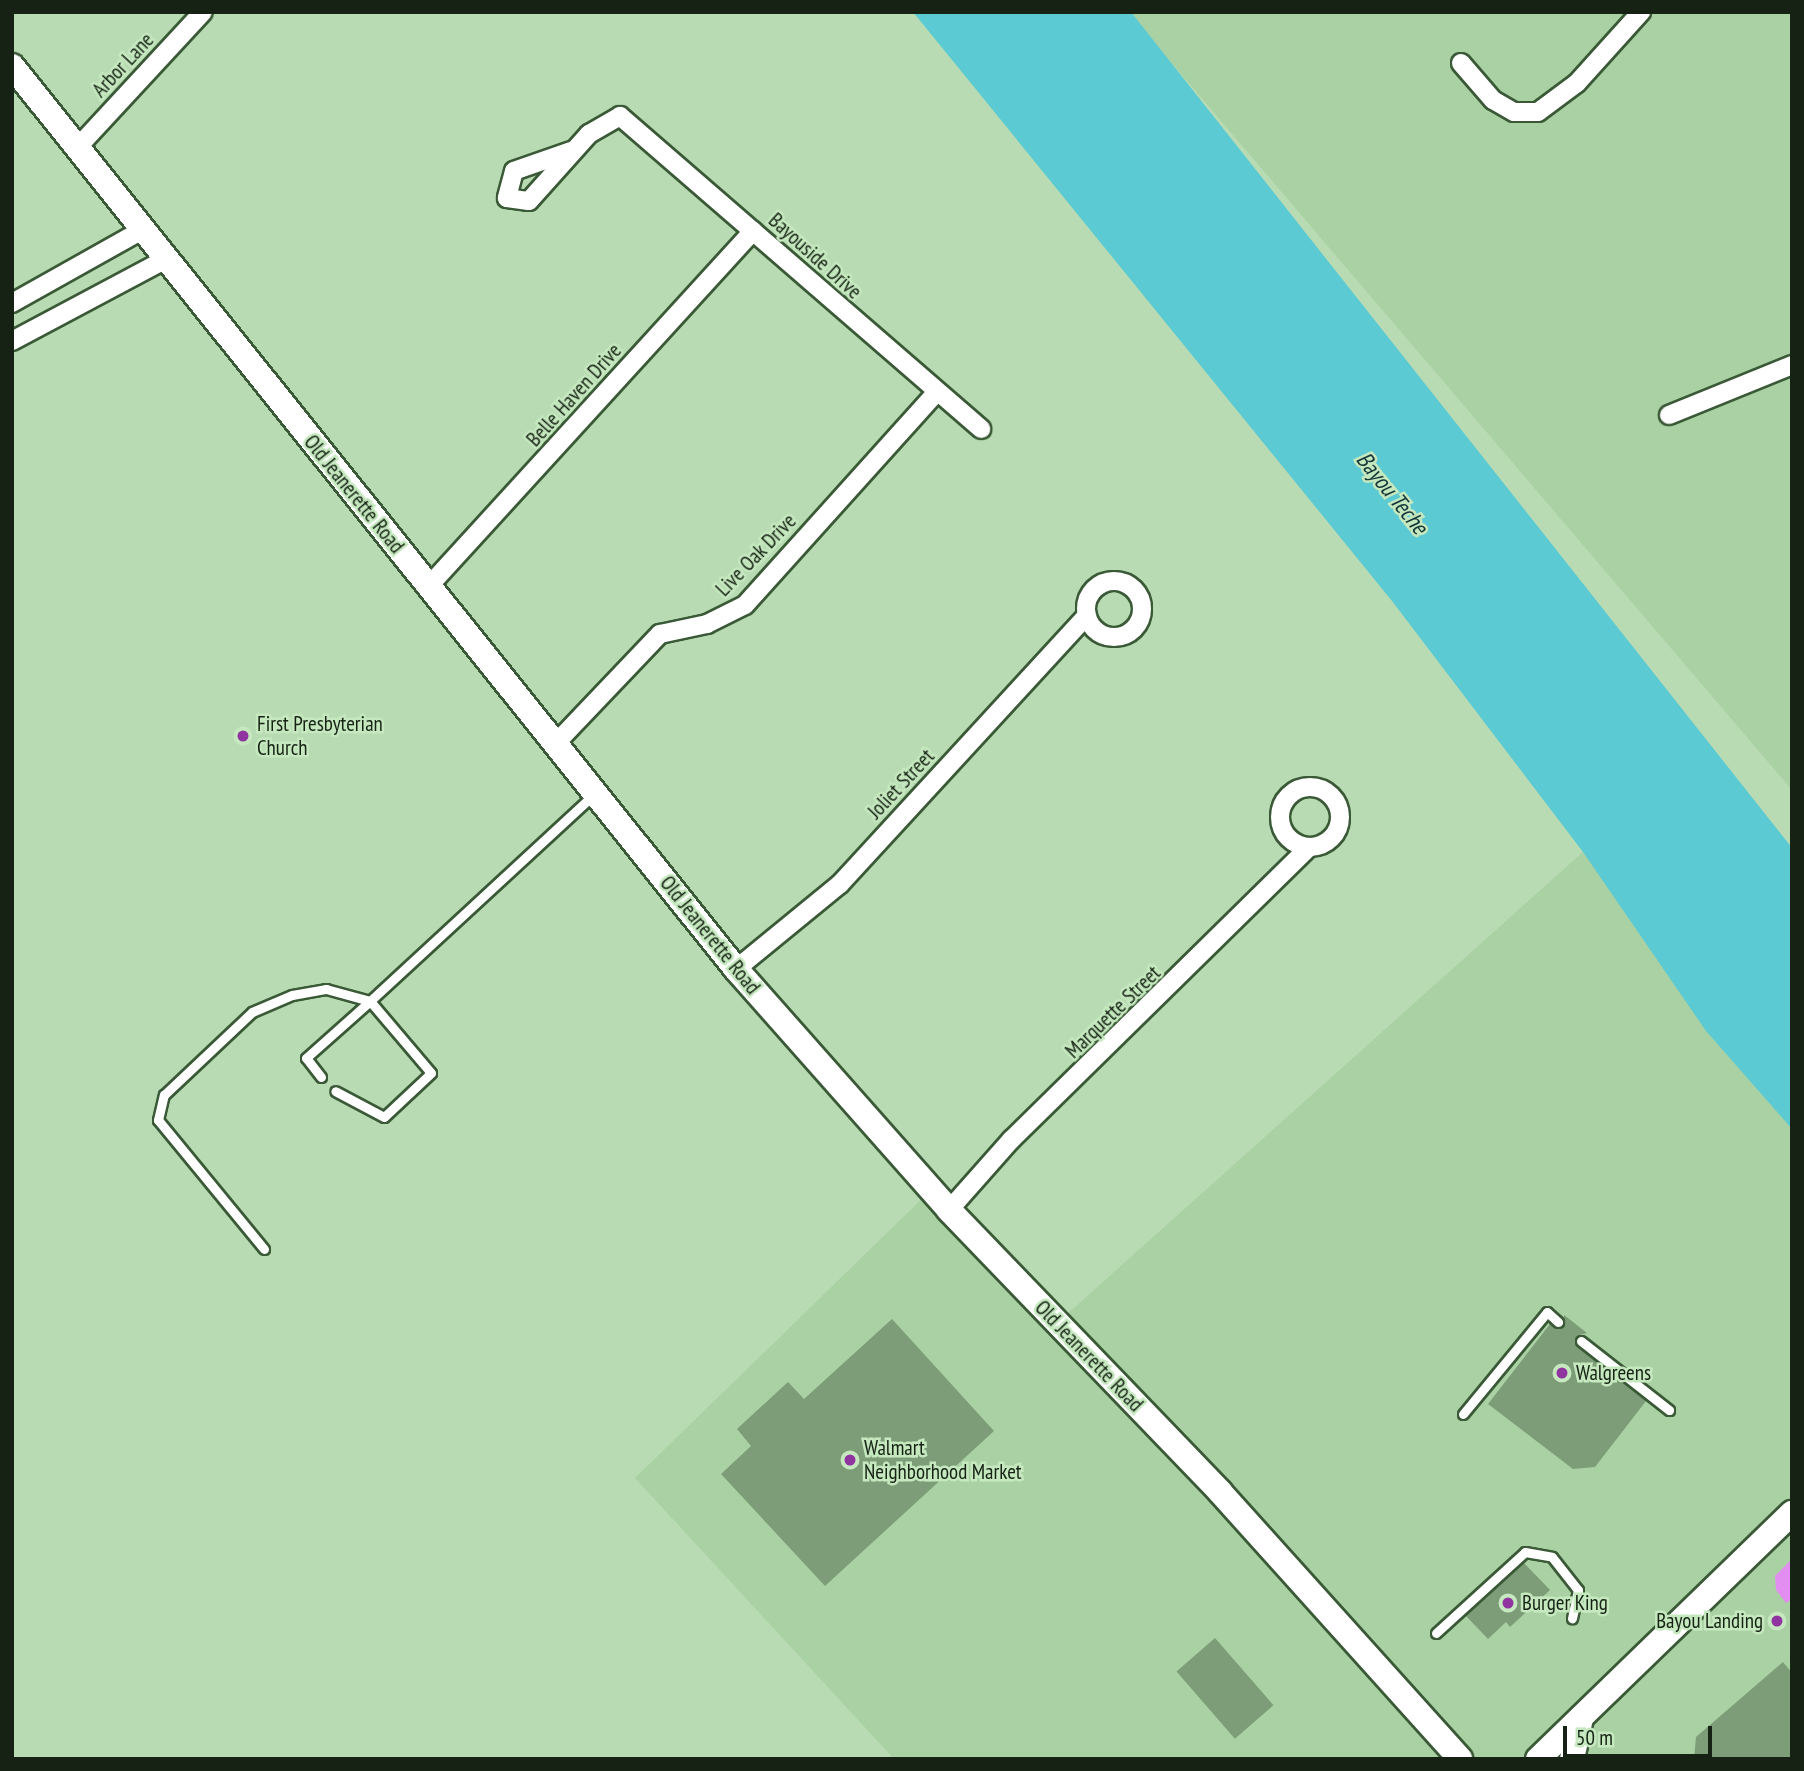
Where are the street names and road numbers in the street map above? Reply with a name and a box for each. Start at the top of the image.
street label: Arbor Lane [87,28,159,102]
street label: Bayouside Drive [763,208,867,304]
street label: Belle Haven Drive [521,338,627,452]
street label: Old Jeanerette Road [299,430,409,558]
street label: Live Oak Drive [710,508,802,602]
street label: Joliet Street [862,744,940,824]
street label: Old Jeanerette Road [655,871,765,999]
street label: Marquette Street [1060,960,1166,1064]
street label: Old Jeanerette Road [1030,1295,1148,1417]

